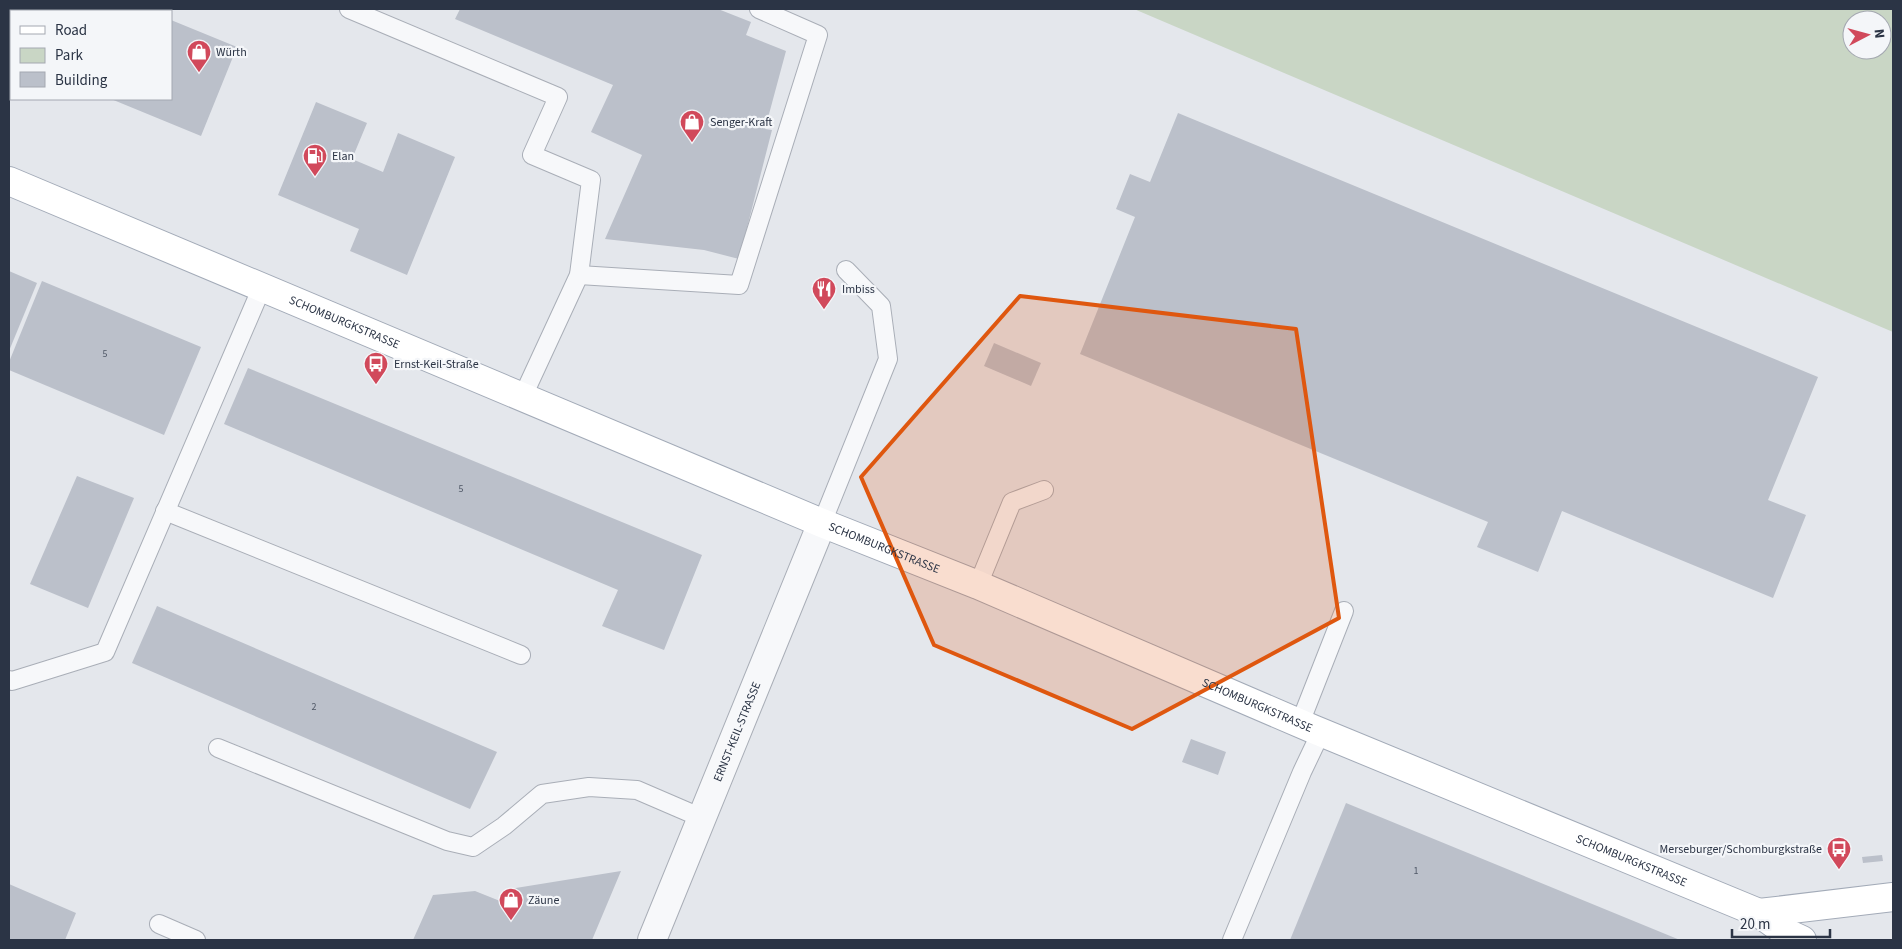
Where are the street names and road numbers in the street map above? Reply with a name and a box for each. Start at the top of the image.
street label: SCHOMBURGKSTRASSE [287,291,402,353]
street label: SCHOMBURGKSTRASSE [826,518,943,578]
street label: SCHOMBURGKSTRASSE [1200,674,1315,736]
street label: ERNST-KEIL-STRASSE [709,679,765,784]
street label: SCHOMBURGKSTRASSE [1573,830,1690,891]

